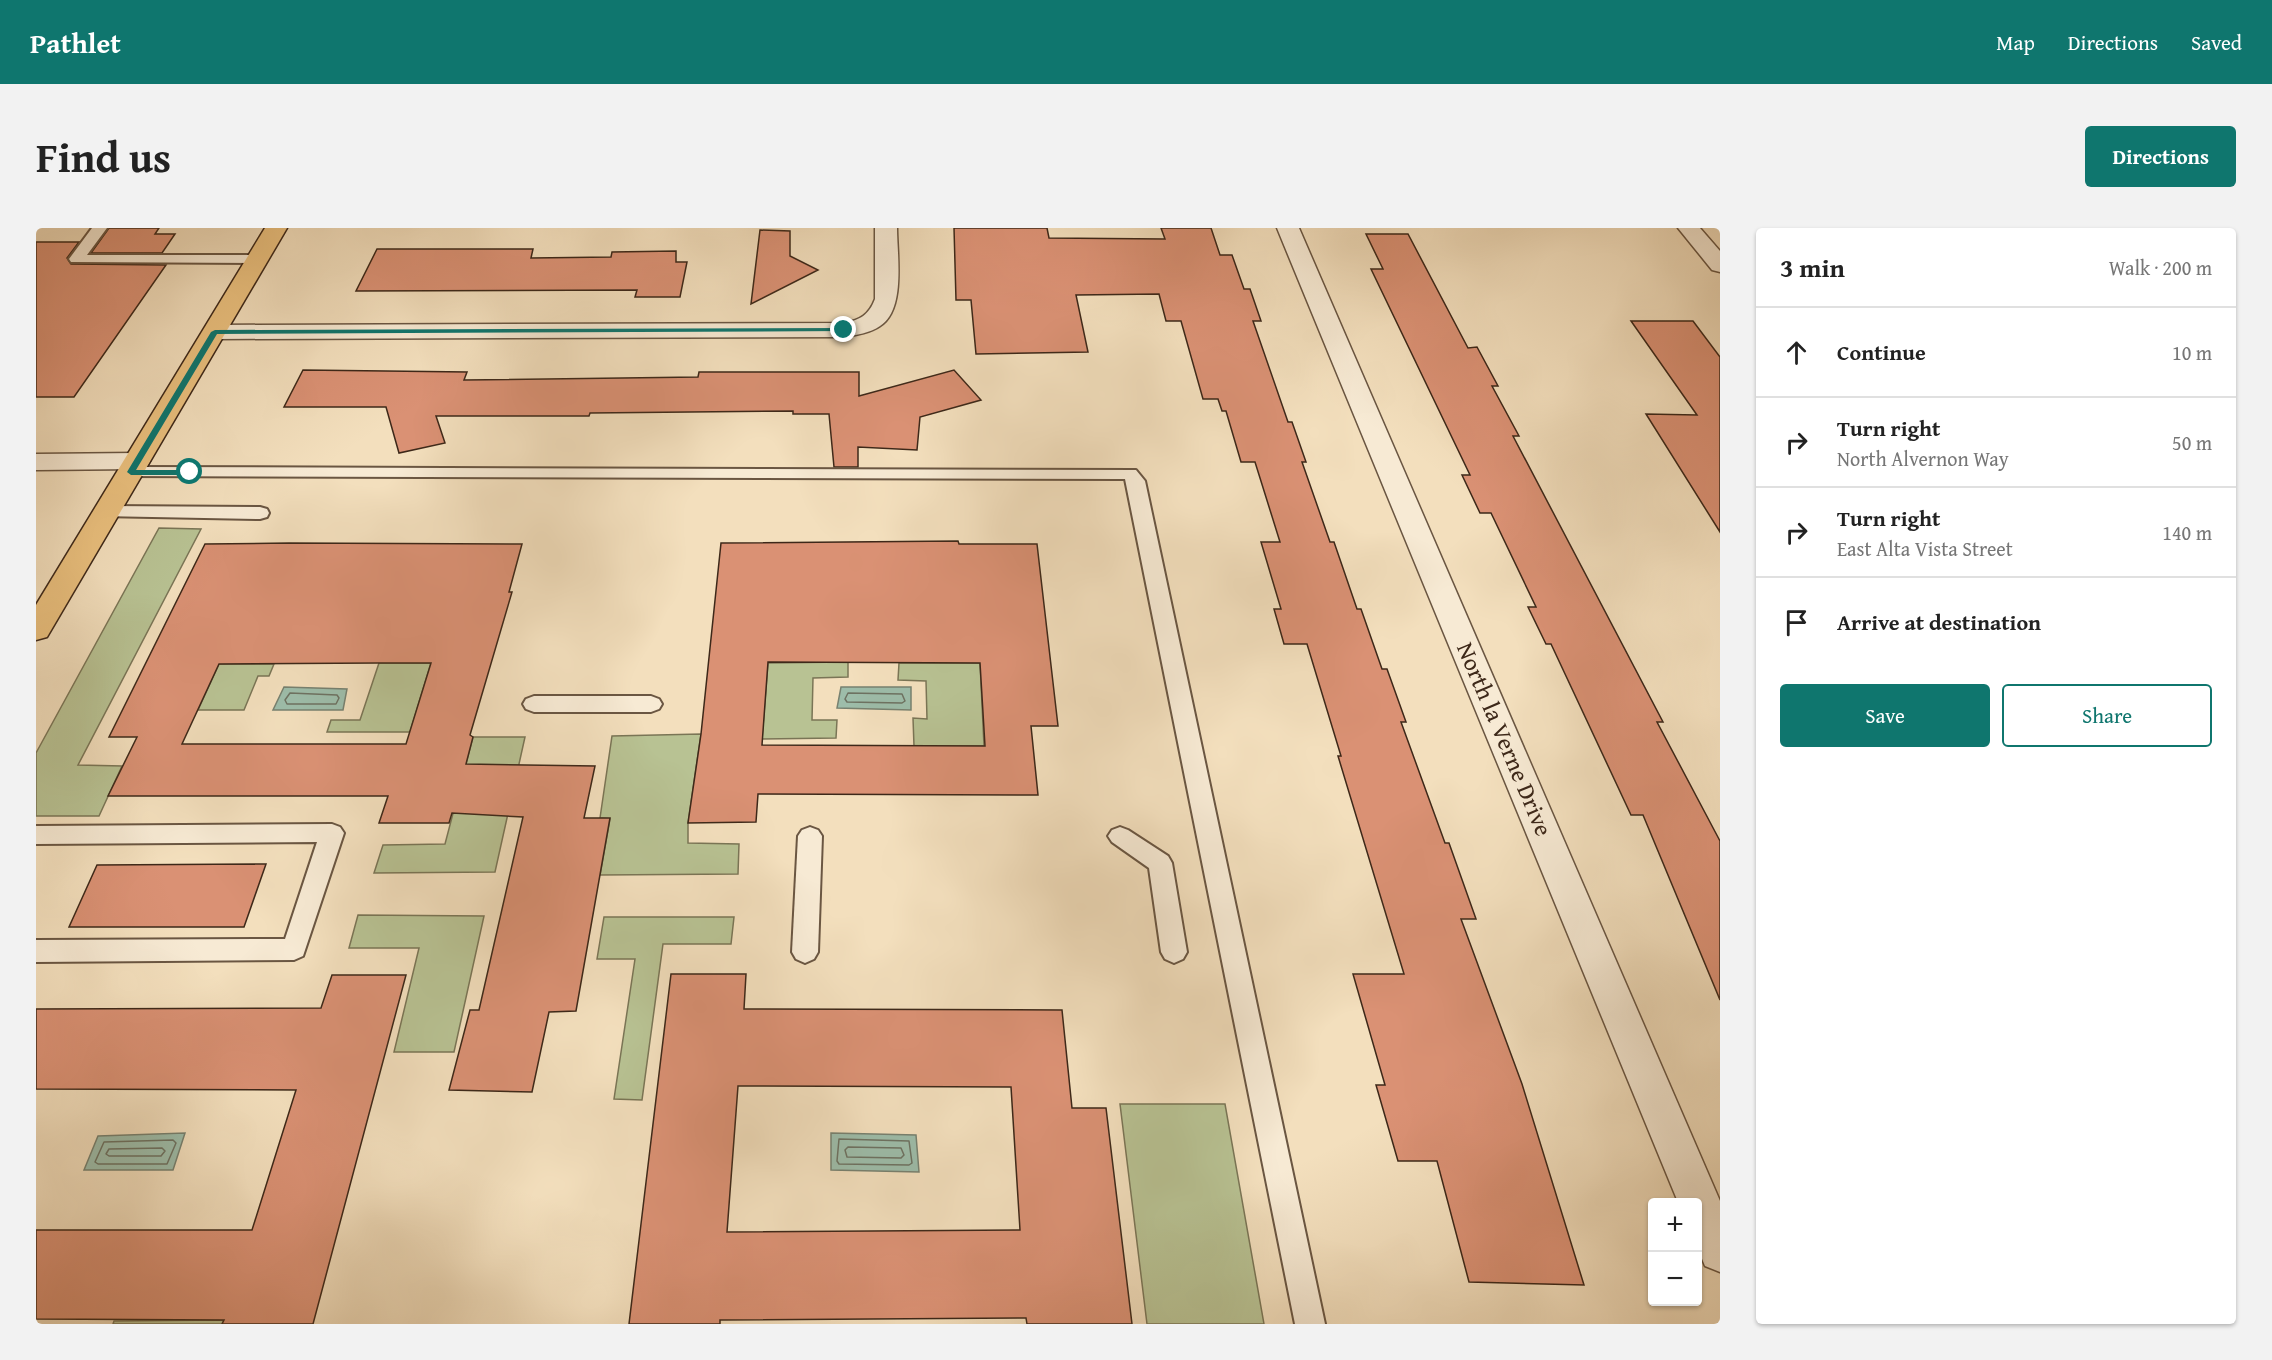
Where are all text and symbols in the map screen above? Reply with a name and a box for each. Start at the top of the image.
text: Pathlet [30,22,121,63]
text: Map [1996,27,2035,58]
text: Directions [2068,27,2158,58]
text: Saved [2191,27,2242,58]
text: Find us [36,126,171,187]
button: Directions [2085,126,2236,187]
text: 3 min [1780,248,1845,287]
text: Walk · 200 m [2109,253,2212,282]
route end [830,316,856,342]
icon: ahead [1780,336,1813,369]
text: Continue [1837,336,1926,368]
text: 10 m [2172,338,2212,367]
text: Turn right [1837,412,1940,444]
icon: right [1780,426,1813,459]
text: 50 m [2172,428,2212,457]
text: North Alvernon Way [1837,444,2009,473]
route start [176,458,202,484]
text: Turn right [1837,502,1940,534]
icon: right [1780,516,1813,549]
text: 140 m [2162,518,2212,547]
text: East Alta Vista Street [1837,534,2013,563]
icon: arrive [1780,606,1813,639]
text: Arrive at destination [1837,606,2041,638]
street label: North la Verne Drive [1448,637,1562,841]
button: Save [1780,684,1990,747]
button: Share [2002,684,2212,747]
map controls [1648,1198,1702,1306]
button: + [1648,1198,1702,1252]
button: − [1648,1252,1702,1306]

